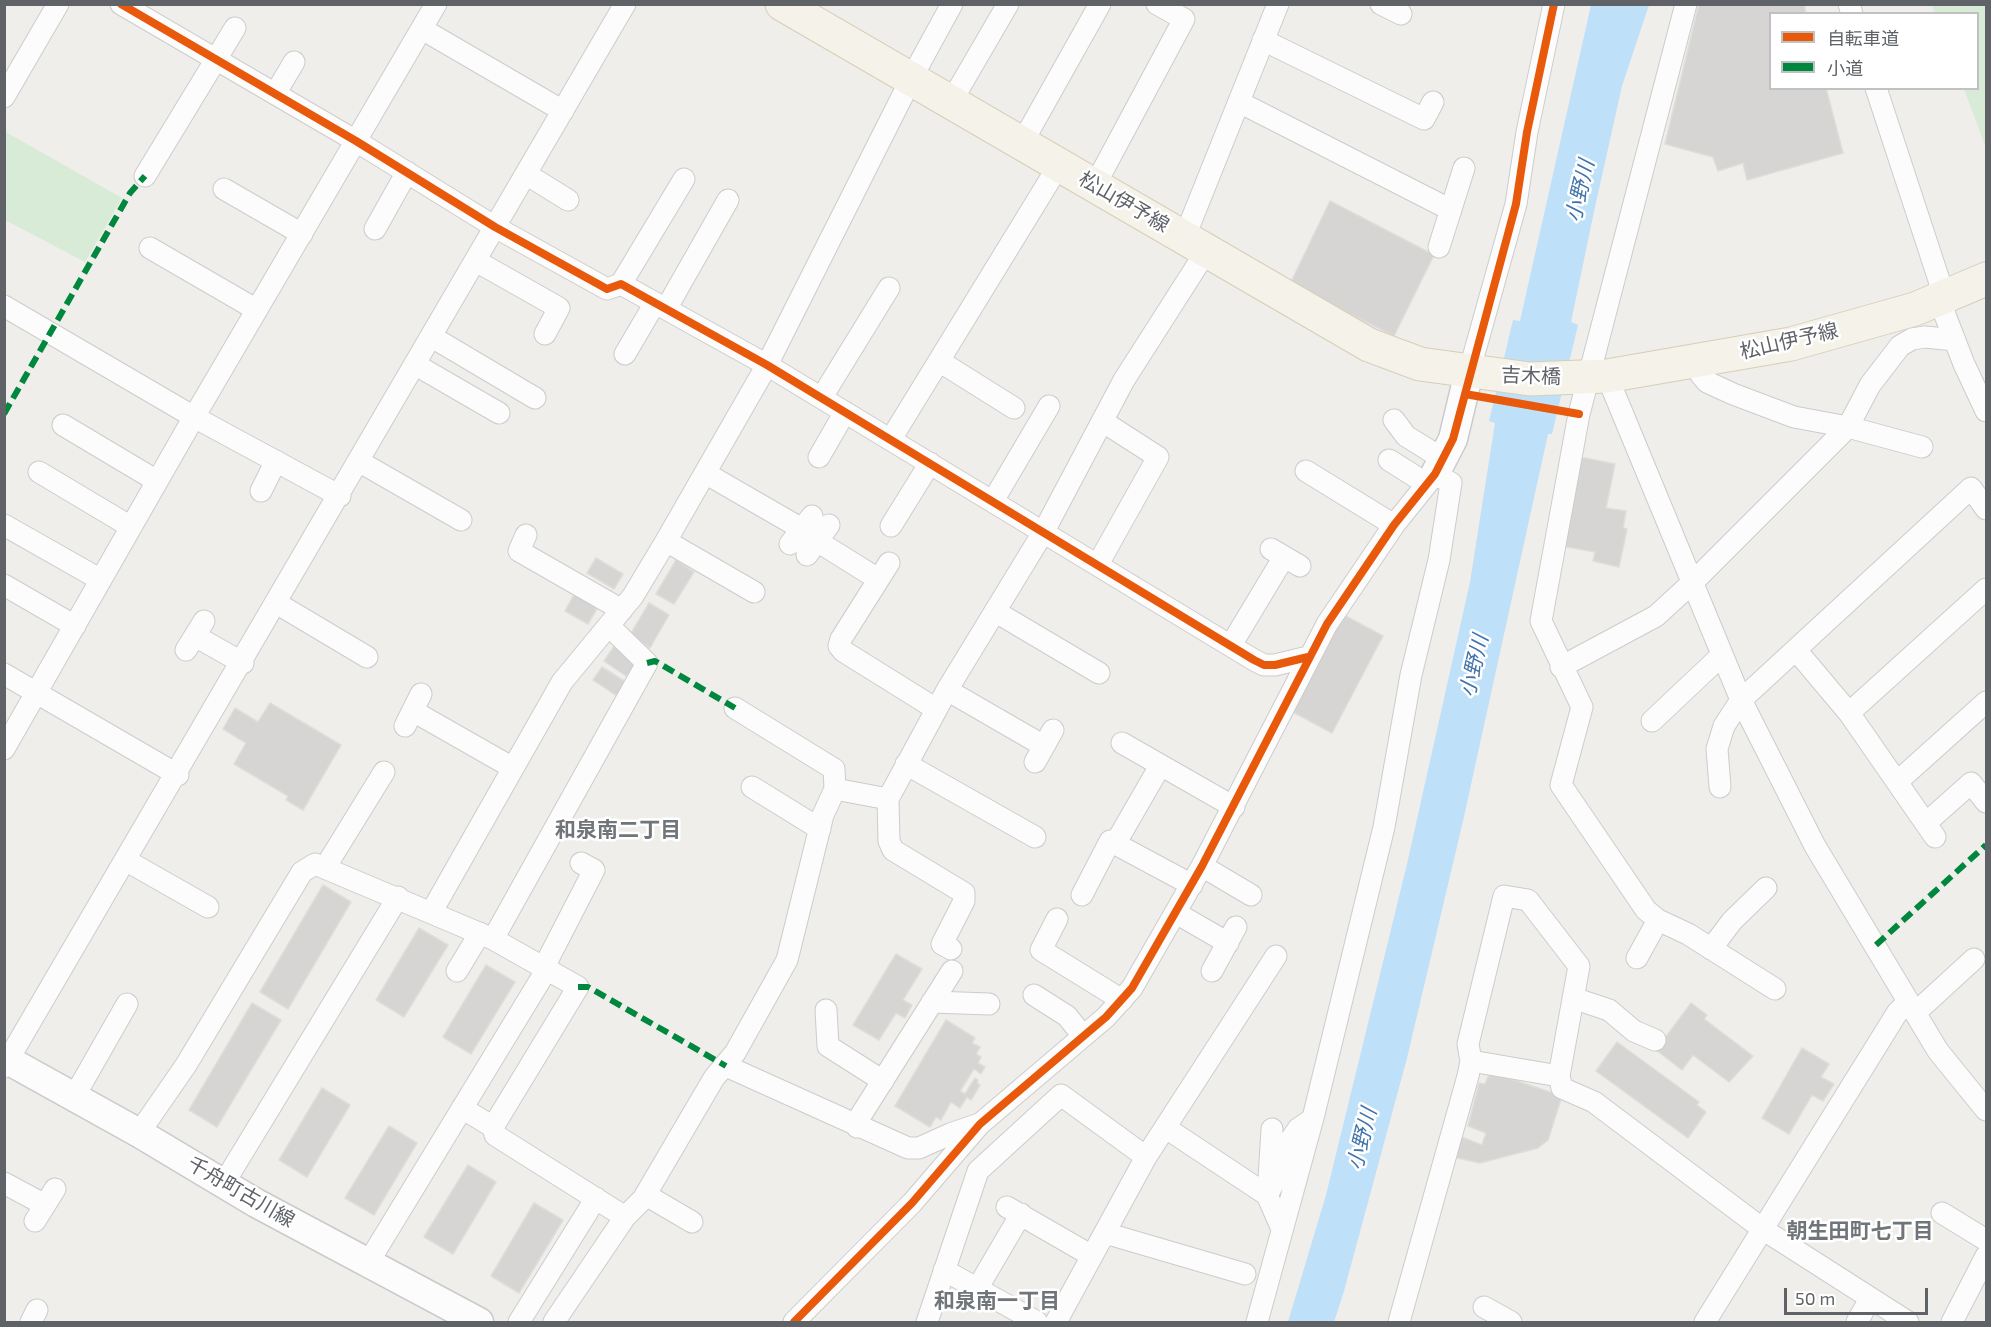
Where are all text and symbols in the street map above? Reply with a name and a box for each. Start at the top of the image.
legend [1769,12,1979,90]
text: 自転車道 [1827,27,1899,49]
text: 小道 [1827,57,1863,79]
water label: 小野川 [1561,157,1599,225]
street label: 松山伊予線 [1075,167,1173,237]
street label: 松山伊予線 [1738,318,1840,364]
street label: 吉木橋 [1501,363,1561,389]
water label: 小野川 [1455,632,1493,700]
district label: 和泉南二丁目 [555,817,681,843]
water label: 小野川 [1342,1105,1382,1173]
street label: 千舟町古川線 [183,1152,299,1232]
district label: 朝生田町七丁目 [1787,1218,1933,1244]
scale bar [1787,1276,1931,1314]
text: 50 m [1795,1287,1835,1309]
district label: 和泉南一丁目 [934,1288,1060,1314]

